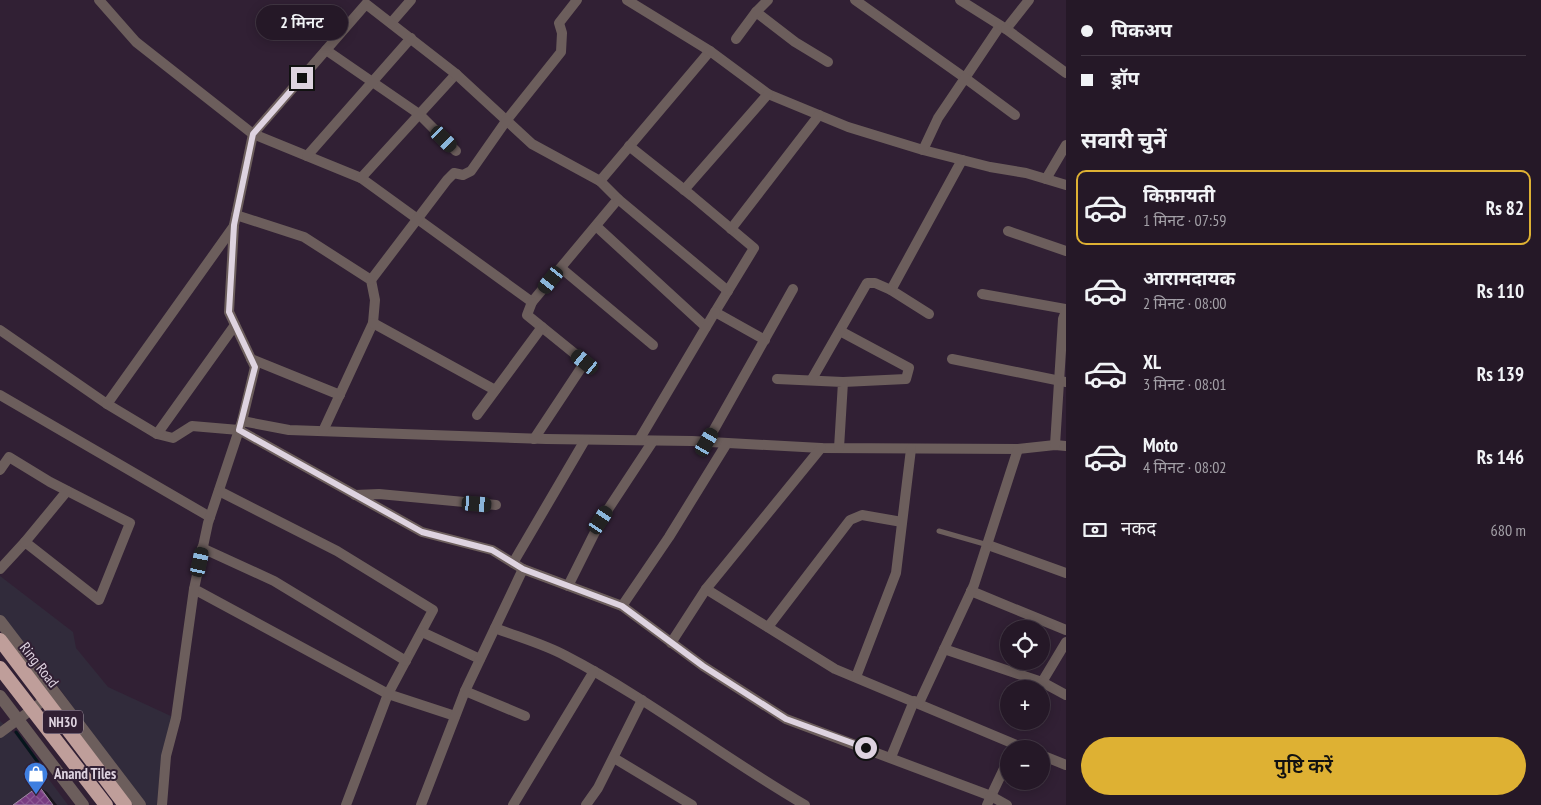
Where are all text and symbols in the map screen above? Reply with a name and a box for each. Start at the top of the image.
callout: 2 मिनट [256,5,348,40]
text: 2 मिनट [280,12,324,32]
text: पिकअप [1111,18,1172,42]
text: ड्रॉप [1111,66,1139,90]
route end [291,67,313,89]
car [428,123,459,155]
text: सवारी चुनें [1081,126,1166,154]
text: किफ़ायती [1143,183,1215,207]
icon: car [1083,185,1128,230]
text: Rs 82 [1486,196,1524,220]
text: 1 मिनट · 07:59 [1143,210,1227,230]
car [535,264,566,296]
text: आरामदायक [1143,266,1235,290]
icon: car [1083,268,1128,313]
text: Rs 110 [1477,279,1524,303]
text: 2 मिनट · 08:00 [1143,293,1227,313]
car [568,347,601,377]
text: XL [1143,350,1161,374]
icon: car [1083,351,1128,396]
text: Rs 139 [1477,362,1524,386]
text: 3 मिनट · 08:01 [1143,374,1227,394]
car [693,425,720,459]
text: Moto [1143,433,1178,457]
icon: car [1083,434,1128,479]
text: Rs 146 [1477,445,1524,469]
text: 4 मिनट · 08:02 [1143,457,1227,477]
car [461,495,492,513]
car [586,503,615,537]
icon: cash [1081,516,1109,544]
text: नकद [1121,516,1156,540]
text: 680 m [1491,520,1526,540]
car [189,546,210,578]
map controls [1000,620,1050,790]
button: locate [1000,620,1050,670]
street label: Ring Road [16,638,63,691]
button: + [1000,680,1050,730]
road number: NH30 [43,710,83,734]
route start [855,737,877,759]
button: पुष्टि करें [1081,737,1526,795]
button: − [1000,740,1050,790]
shop icon: Anand Tiles [23,761,49,795]
place label: Anand Tiles [53,764,116,783]

